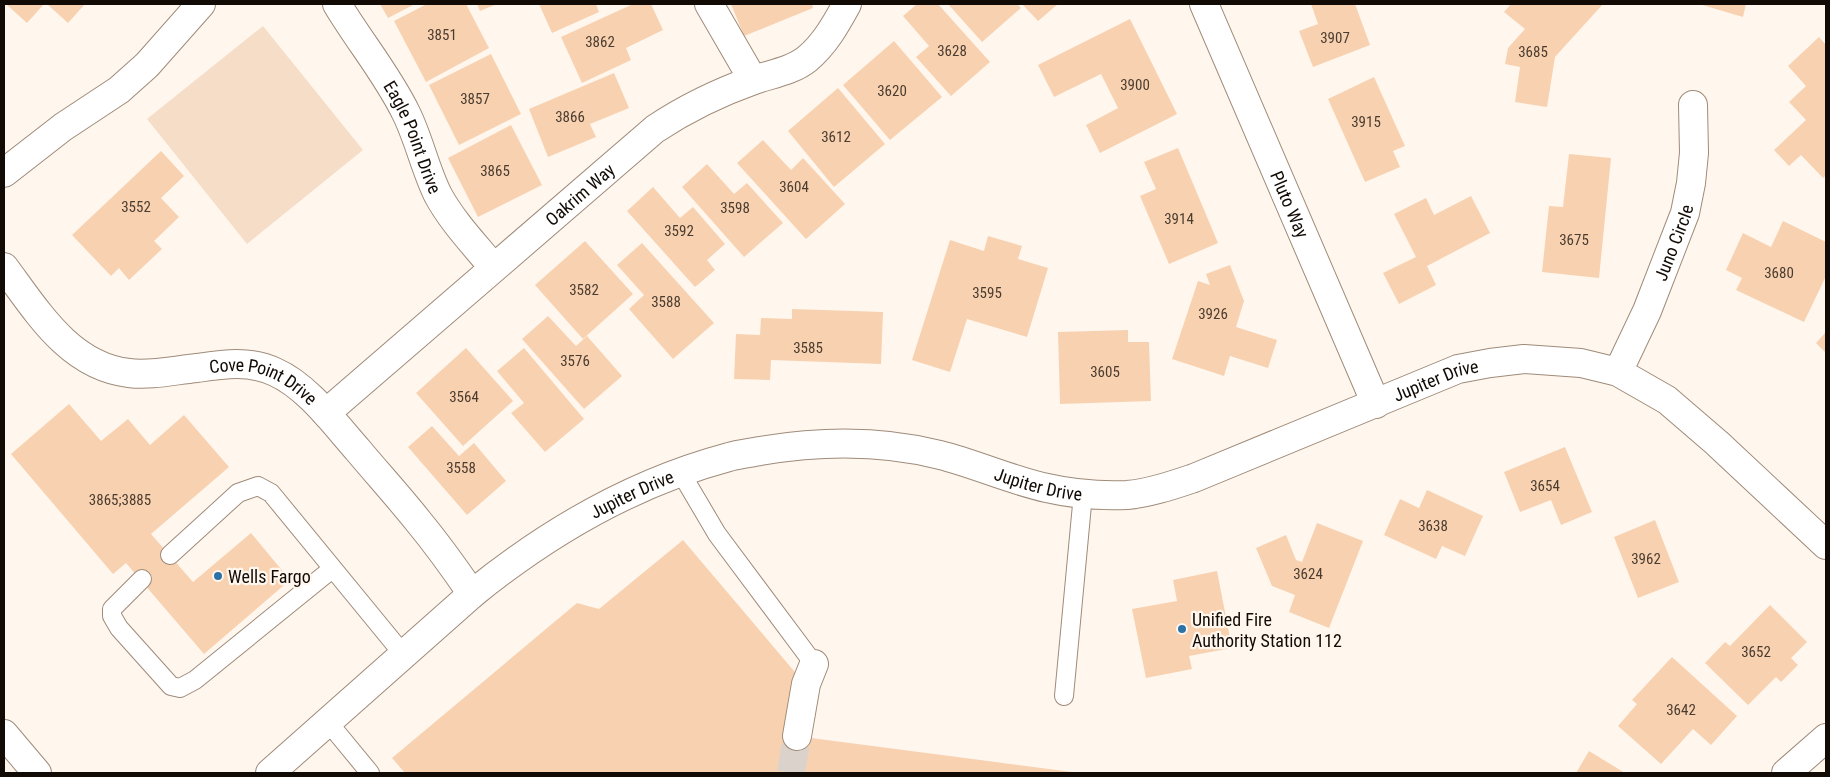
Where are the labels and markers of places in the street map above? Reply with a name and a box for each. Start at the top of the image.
place label: Wells Fargo [228,566,311,587]
marker: Wells Fargo [212,570,224,582]
place label: Unified Fire Authority Station 112 [1192,609,1342,651]
marker: Unified Fire Authority Station 112 [1176,623,1188,635]

